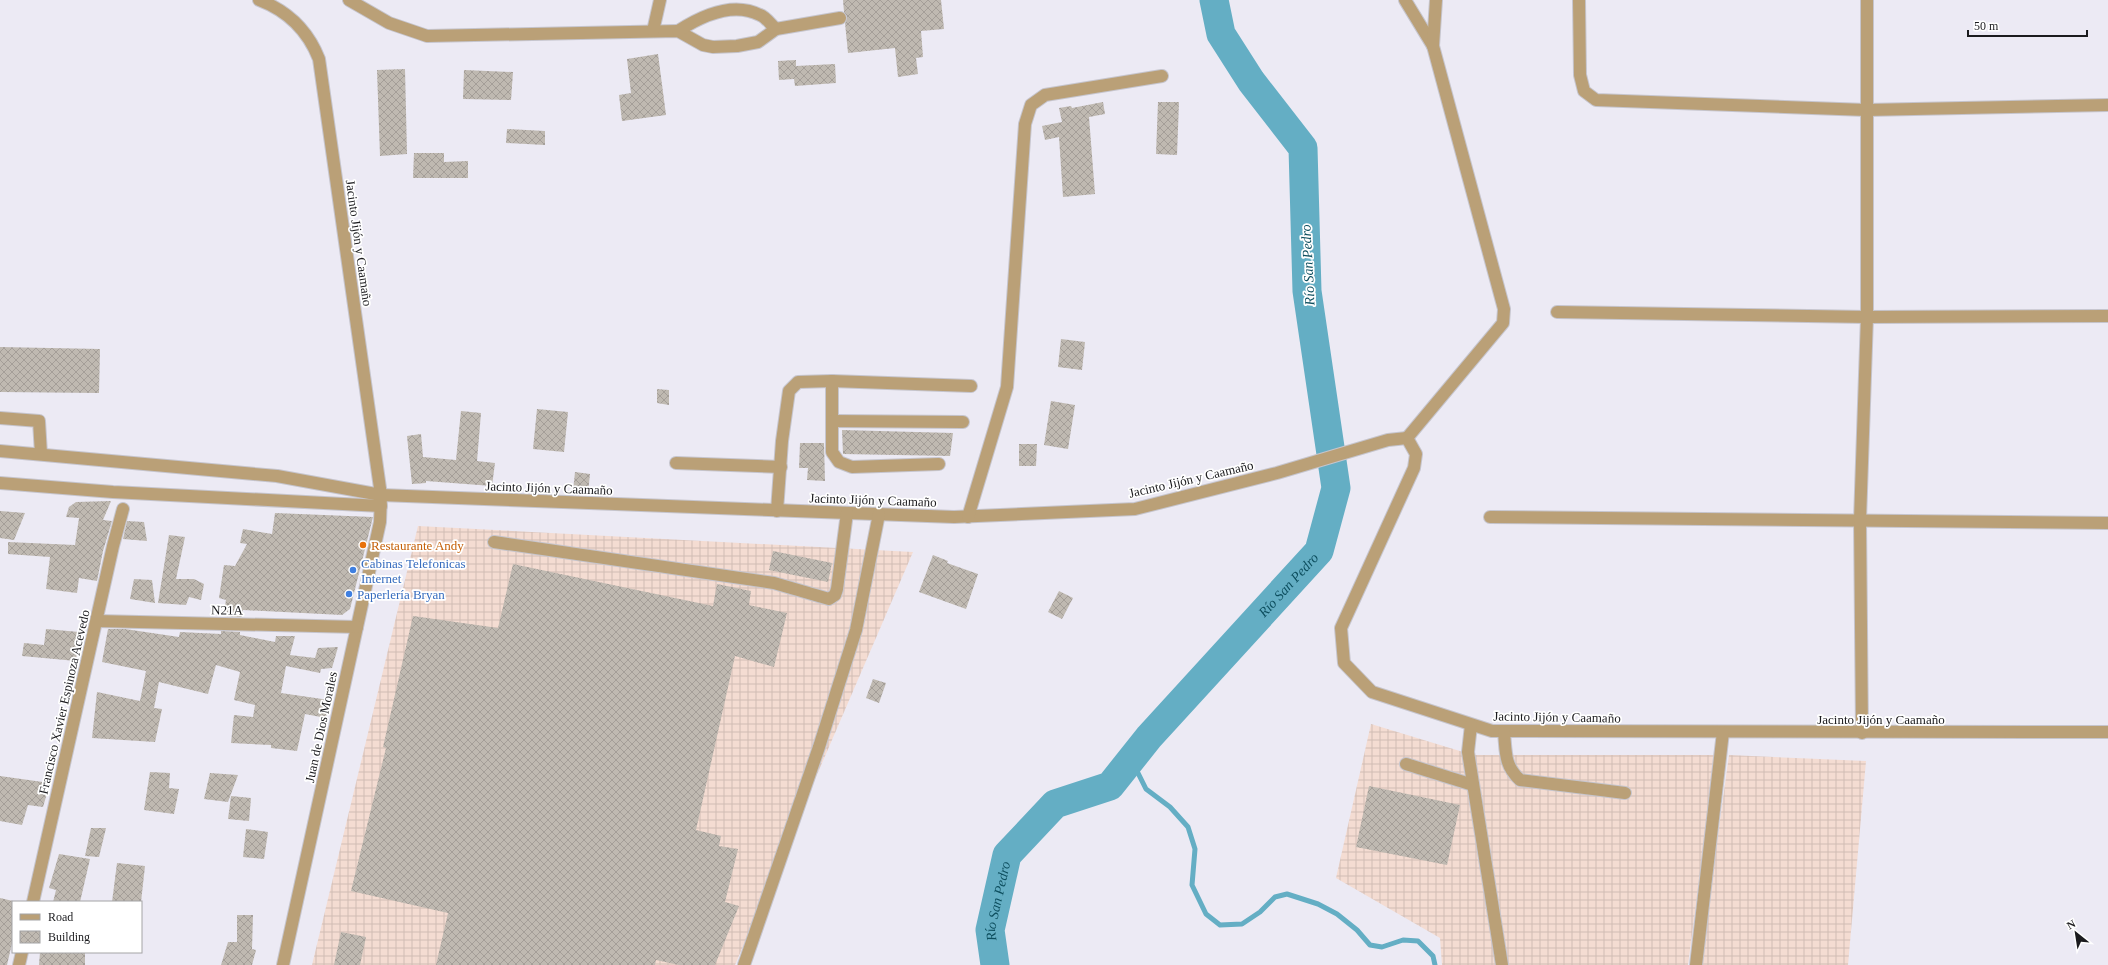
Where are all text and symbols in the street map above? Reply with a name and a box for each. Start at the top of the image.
scale bar [1968,12,2087,38]
text: 50 m [1974,19,1999,33]
street label: Jacinto Jijón y Caamaño [343,179,375,307]
water label: Río San Pedro [1298,224,1318,307]
street label: Jacinto Jijón y Caamaño [1127,457,1255,501]
street label: Jacinto Jijón y Caamaño [485,478,613,498]
street label: Jacinto Jijón y Caamaño [809,490,937,510]
place label: Restaurante Andy [371,538,464,553]
marker: Restaurante Andy [358,540,368,550]
water label: Río San Pedro [1255,550,1321,621]
place label: Cabinas Telefonicas Internet [361,556,466,586]
marker: Cabinas Telefonicas Internet [348,565,358,575]
place label: Paperlería Bryan [357,587,445,602]
marker: Paperlería Bryan [344,589,354,599]
street label: N21A [211,602,244,618]
street label: Francisco Xavier Espinoza Acevedo [35,608,93,796]
street label: Juan de Dios Morales [302,670,340,784]
street label: Jacinto Jijón y Caamaño [1493,708,1621,726]
street label: Jacinto Jijón y Caamaño [1817,712,1945,727]
water label: Río San Pedro [982,860,1013,943]
legend [12,901,142,953]
text: Road [48,910,73,924]
north arrow [2056,913,2096,953]
text: N [2065,917,2077,932]
text: Building [48,930,90,944]

